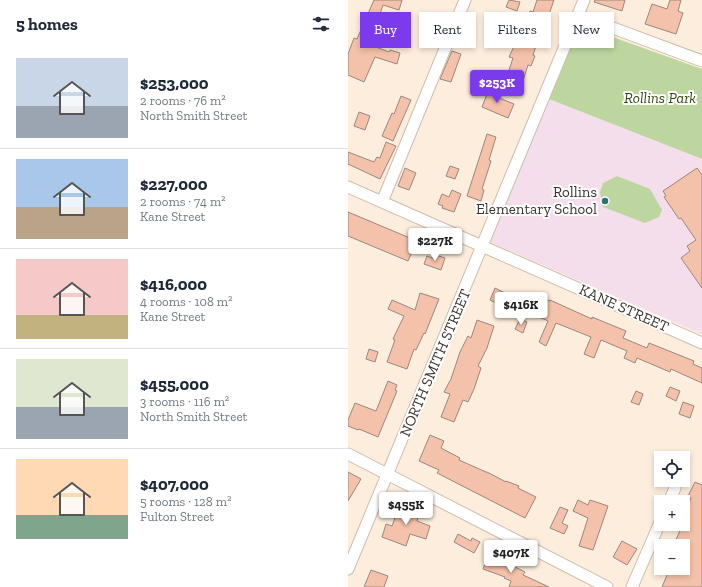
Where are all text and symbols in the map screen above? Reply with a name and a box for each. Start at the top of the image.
chip: Buy [360,12,411,48]
chip: Rent [419,12,476,48]
chip: Filters [484,12,551,48]
chip: New [559,12,614,48]
icon: filters [310,13,332,35]
text: 5 homes [16,14,78,34]
pin: $253K [469,70,525,104]
text: $253,000 [140,73,209,93]
icon: home [48,74,96,122]
text: $253K [479,75,515,90]
park label: Rollins Park [624,89,696,107]
text: 2 rooms · 76 m² [140,93,226,108]
text: North Smith Street [140,108,247,123]
text: $227,000 [140,174,208,194]
icon: home [48,175,96,223]
place label: Rollins Elementary School [476,183,597,218]
text: 2 rooms · 74 m² [140,194,226,209]
marker: Rollins Elementary School [600,196,610,206]
text: Kane Street [140,209,205,224]
pin: $227K [407,228,463,262]
text: $227K [417,233,453,248]
text: $416,000 [140,274,207,294]
icon: home [48,275,96,323]
street label: KANE STREET [576,280,672,336]
street label: NORTH SMITH STREET [396,287,474,439]
pin: $416K [493,292,549,326]
text: 4 rooms · 108 m² [140,294,233,309]
text: $416K [504,297,538,312]
text: Kane Street [140,309,205,324]
text: $455,000 [140,374,209,394]
icon: home [48,375,96,423]
text: 3 rooms · 116 m² [140,394,229,409]
text: North Smith Street [140,409,247,424]
map controls [654,451,690,575]
button: locate [654,451,690,487]
text: $407,000 [140,474,209,494]
icon: home [48,475,96,523]
pin: $455K [378,492,434,526]
text: 5 rooms · 128 m² [140,494,231,509]
button: + [654,495,690,531]
text: $455K [388,497,424,512]
text: Fulton Street [140,509,214,524]
button: − [654,539,690,575]
pin: $407K [483,540,539,574]
text: $407K [493,545,529,560]

